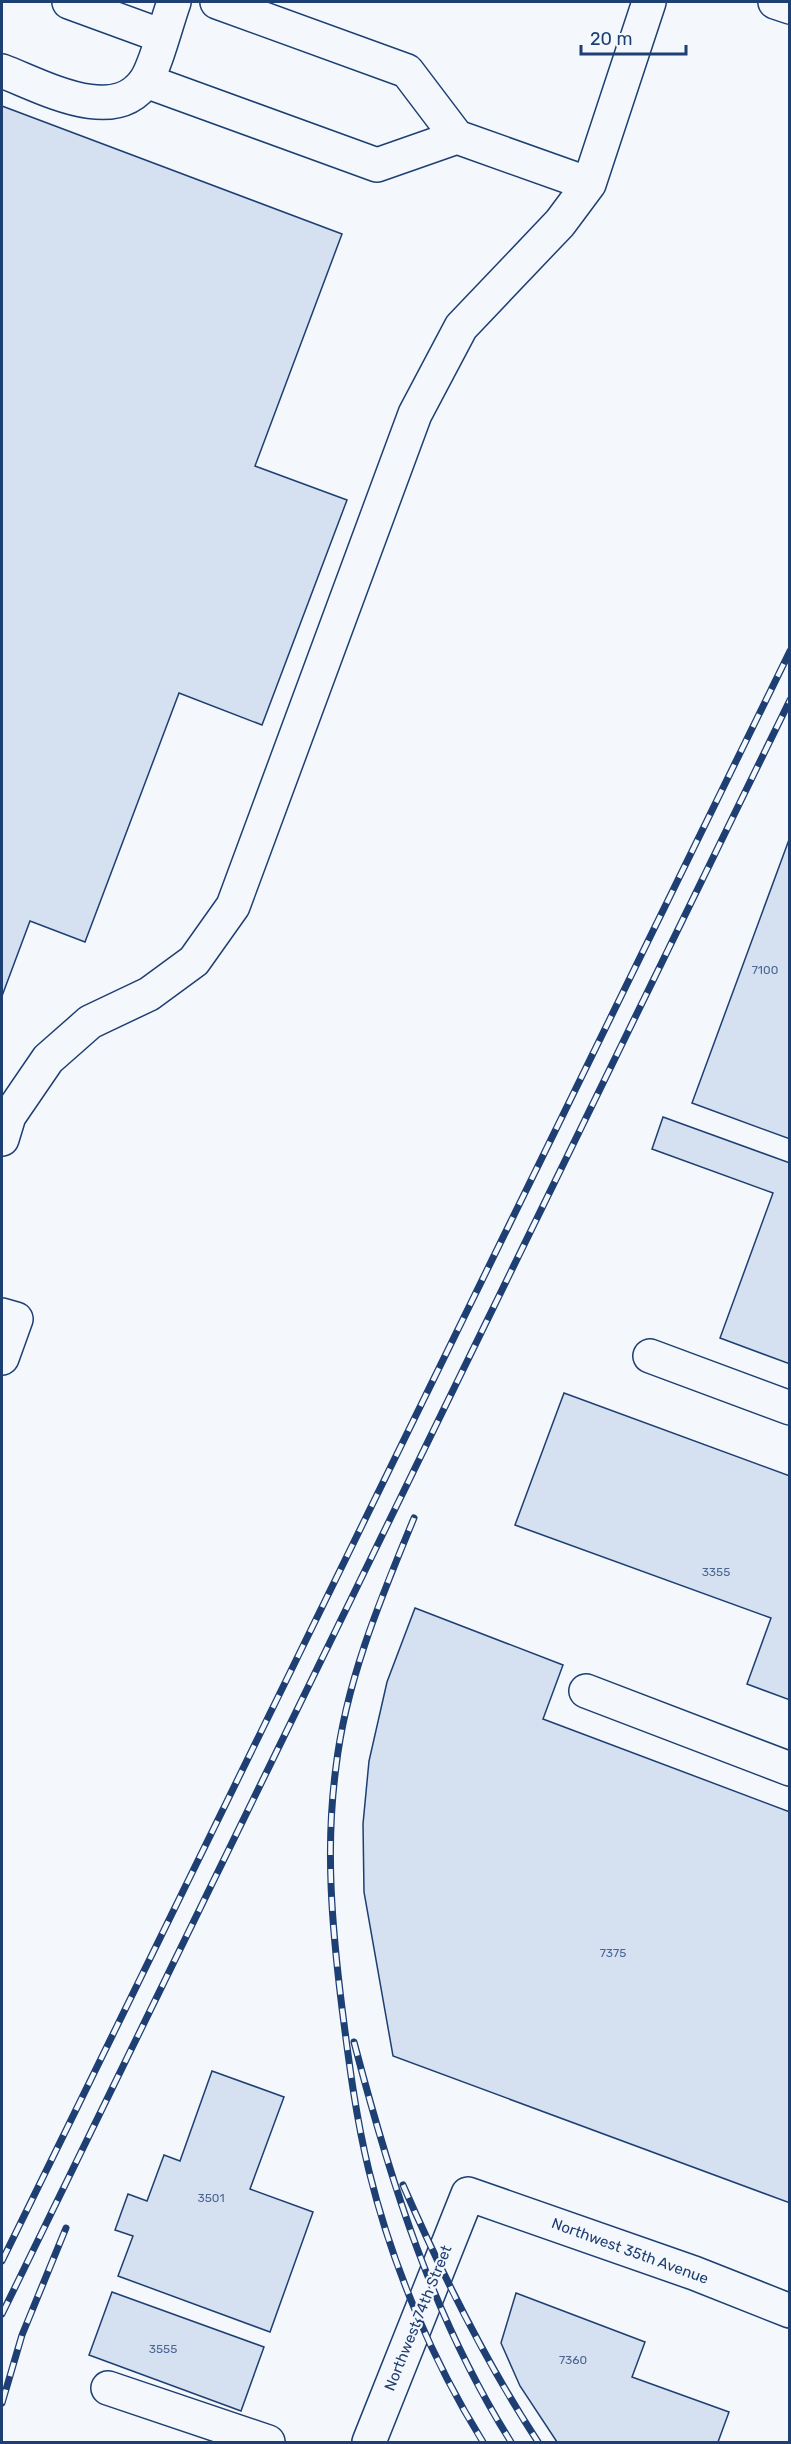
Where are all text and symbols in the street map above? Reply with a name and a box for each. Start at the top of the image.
scale bar [581,18,686,56]
text: 20 m [590,28,632,50]
house number: 7100 [752,963,778,977]
house number: 3355 [702,1565,730,1579]
house number: 7375 [600,1946,626,1960]
house number: 3501 [197,2191,225,2205]
street label: Northwest 35th Avenue [549,2214,711,2288]
street label: Northwest 74th Street [381,2242,456,2393]
house number: 3555 [149,2342,177,2356]
house number: 7360 [559,2353,587,2367]

